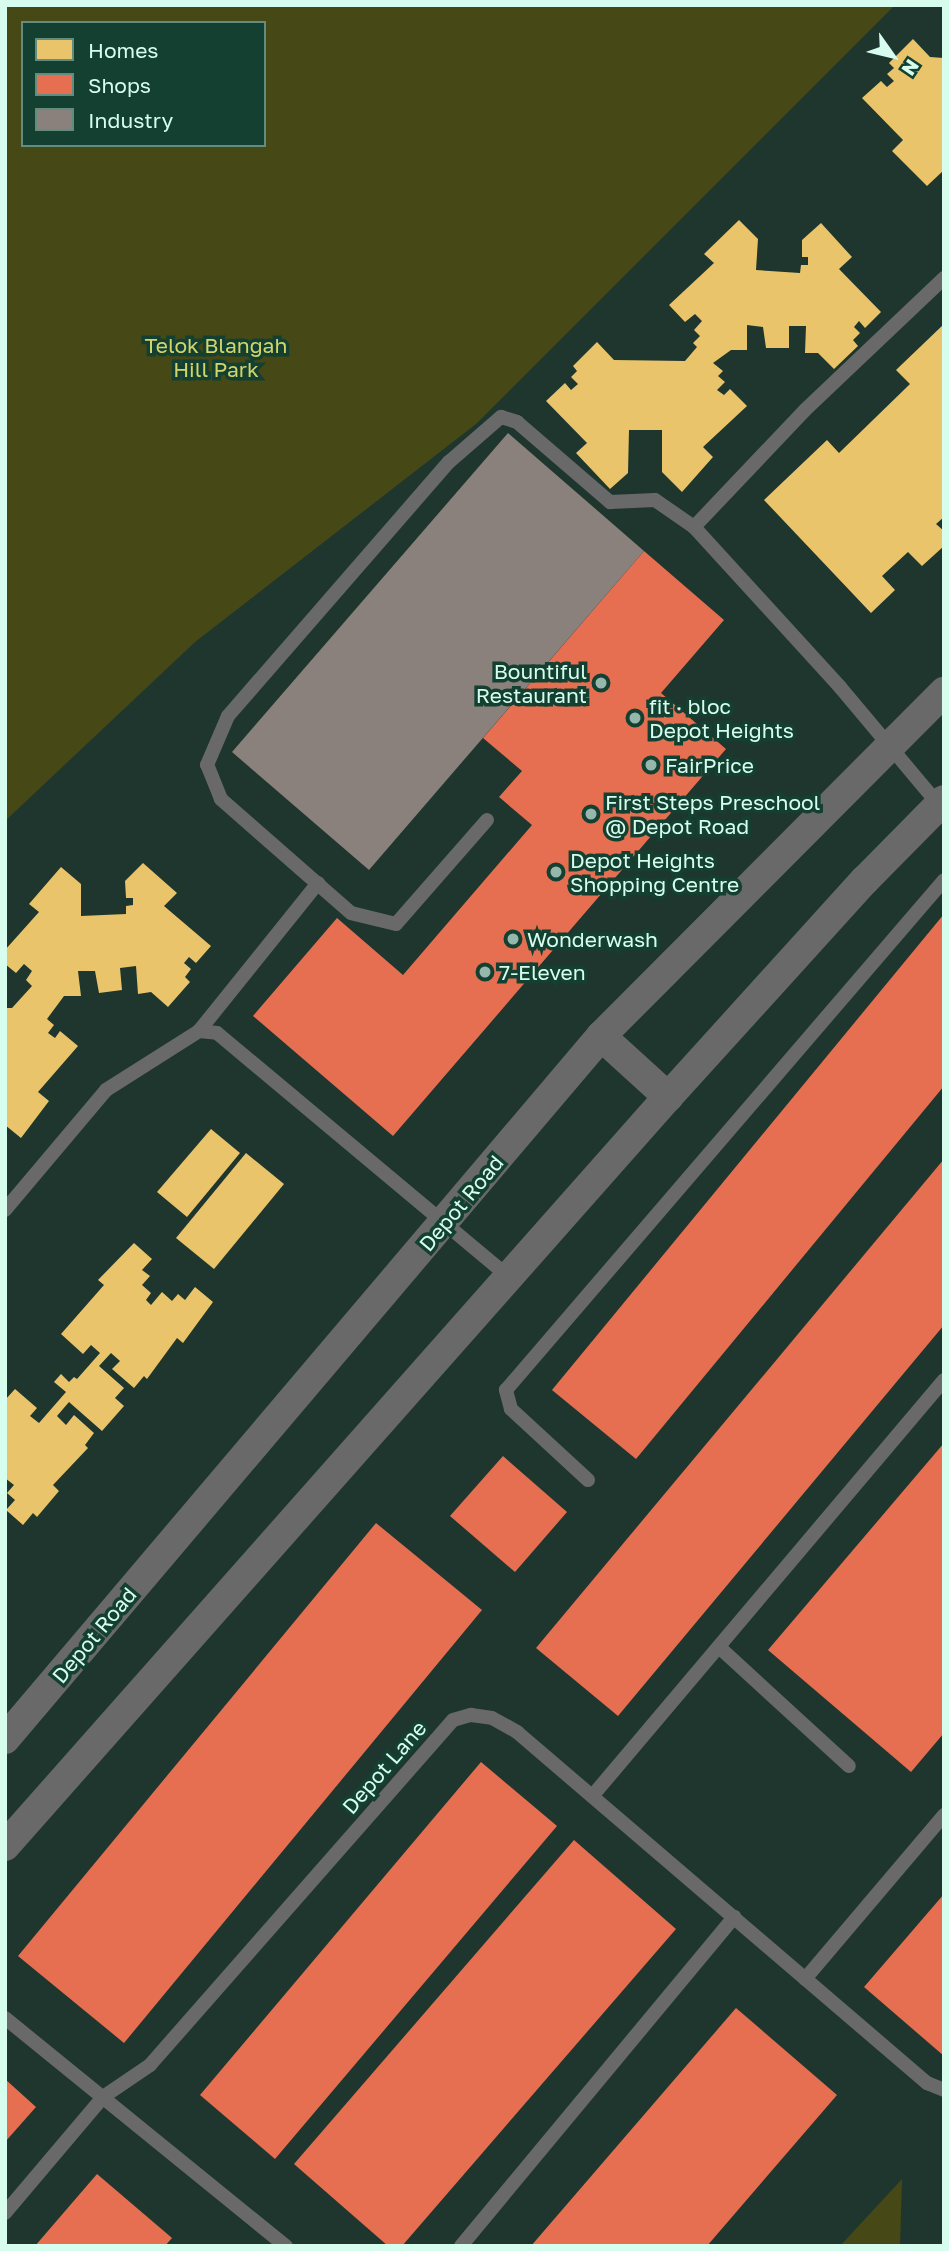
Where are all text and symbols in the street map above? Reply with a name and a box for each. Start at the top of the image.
legend [21,21,266,147]
north arrow [858,21,928,91]
text: Homes [88,37,158,63]
text: N [897,56,924,80]
text: Shops [88,72,151,98]
text: Industry [88,107,173,133]
park label: Telok Blangah Hill Park [145,332,287,382]
place label: Bountiful Restaurant [476,658,587,708]
marker: Bountiful Restaurant [593,675,609,691]
place label: fit · bloc Depot Heights [649,693,794,743]
marker: fit · bloc Depot Heights [627,710,643,726]
place label: FairPrice [665,752,754,778]
marker: FairPrice [643,757,659,773]
place label: First Steps Preschool @ Depot Road [605,789,820,839]
marker: First Steps Preschool @ Depot Road [583,806,599,822]
place label: Depot Heights Shopping Centre [570,847,739,897]
marker: Depot Heights Shopping Centre [548,864,564,880]
place label: Wonderwash [527,926,658,952]
marker: Wonderwash [505,931,521,947]
place label: 7-Eleven [499,959,586,985]
marker: 7-Eleven [477,964,493,980]
street label: Depot Road [414,1150,508,1256]
street label: Depot Road [47,1582,141,1688]
street label: Depot Lane [337,1715,431,1819]

